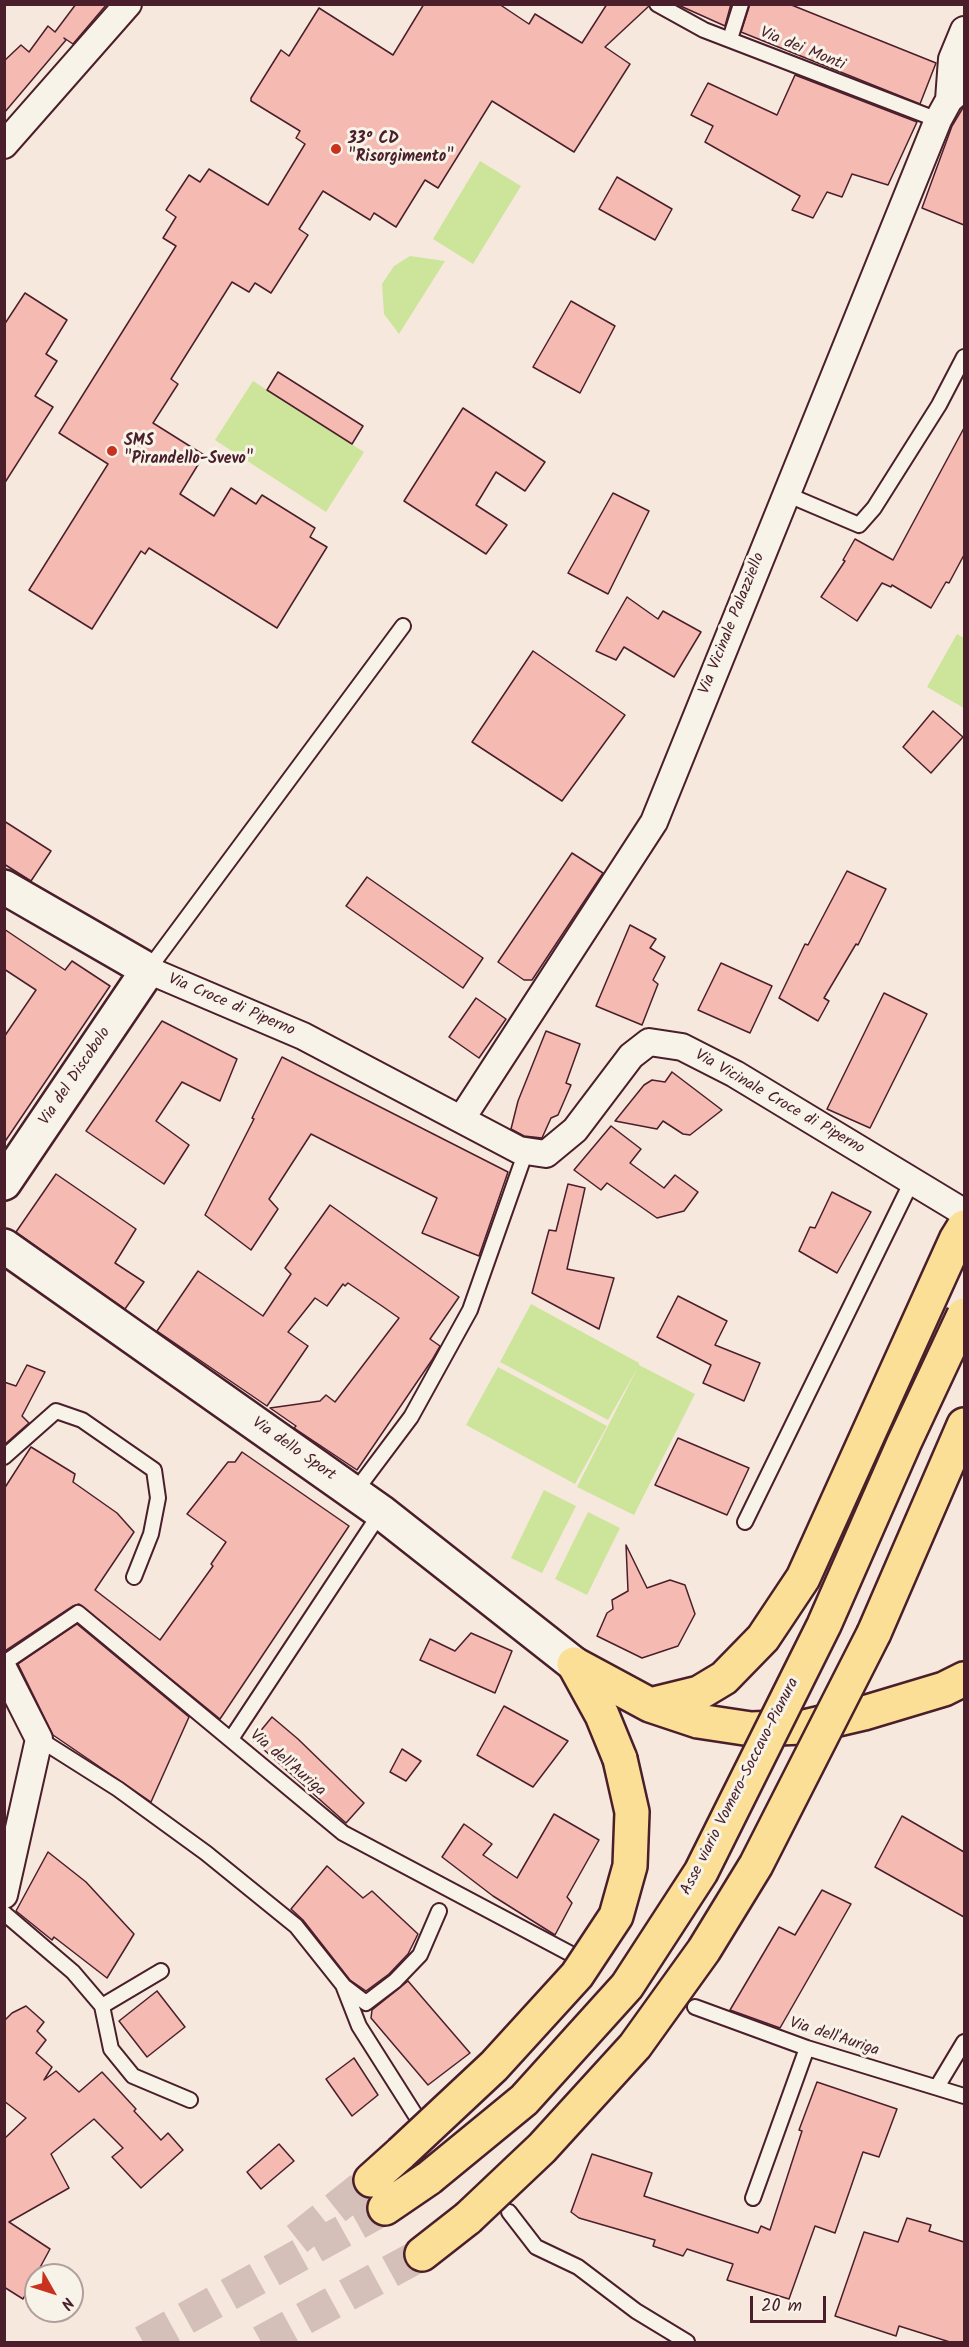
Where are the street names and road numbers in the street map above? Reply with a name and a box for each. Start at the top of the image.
street label: Via dei Monti [757,24,847,76]
street label: Via Vicinale Palazziello [696,550,770,698]
street label: Via Croce di Piperno [165,971,297,1041]
street label: Via del Discobolo [36,1024,116,1130]
street label: Via Vicinale Croce di Piperno [691,1047,867,1159]
street label: Via dello Sport [247,1414,339,1486]
street label: Asse viario Vomero-Soccavo-Pianura [678,1675,804,1899]
street label: Via dell'Auriga [245,1727,329,1801]
street label: Via dell'Auriga [787,2014,881,2062]

